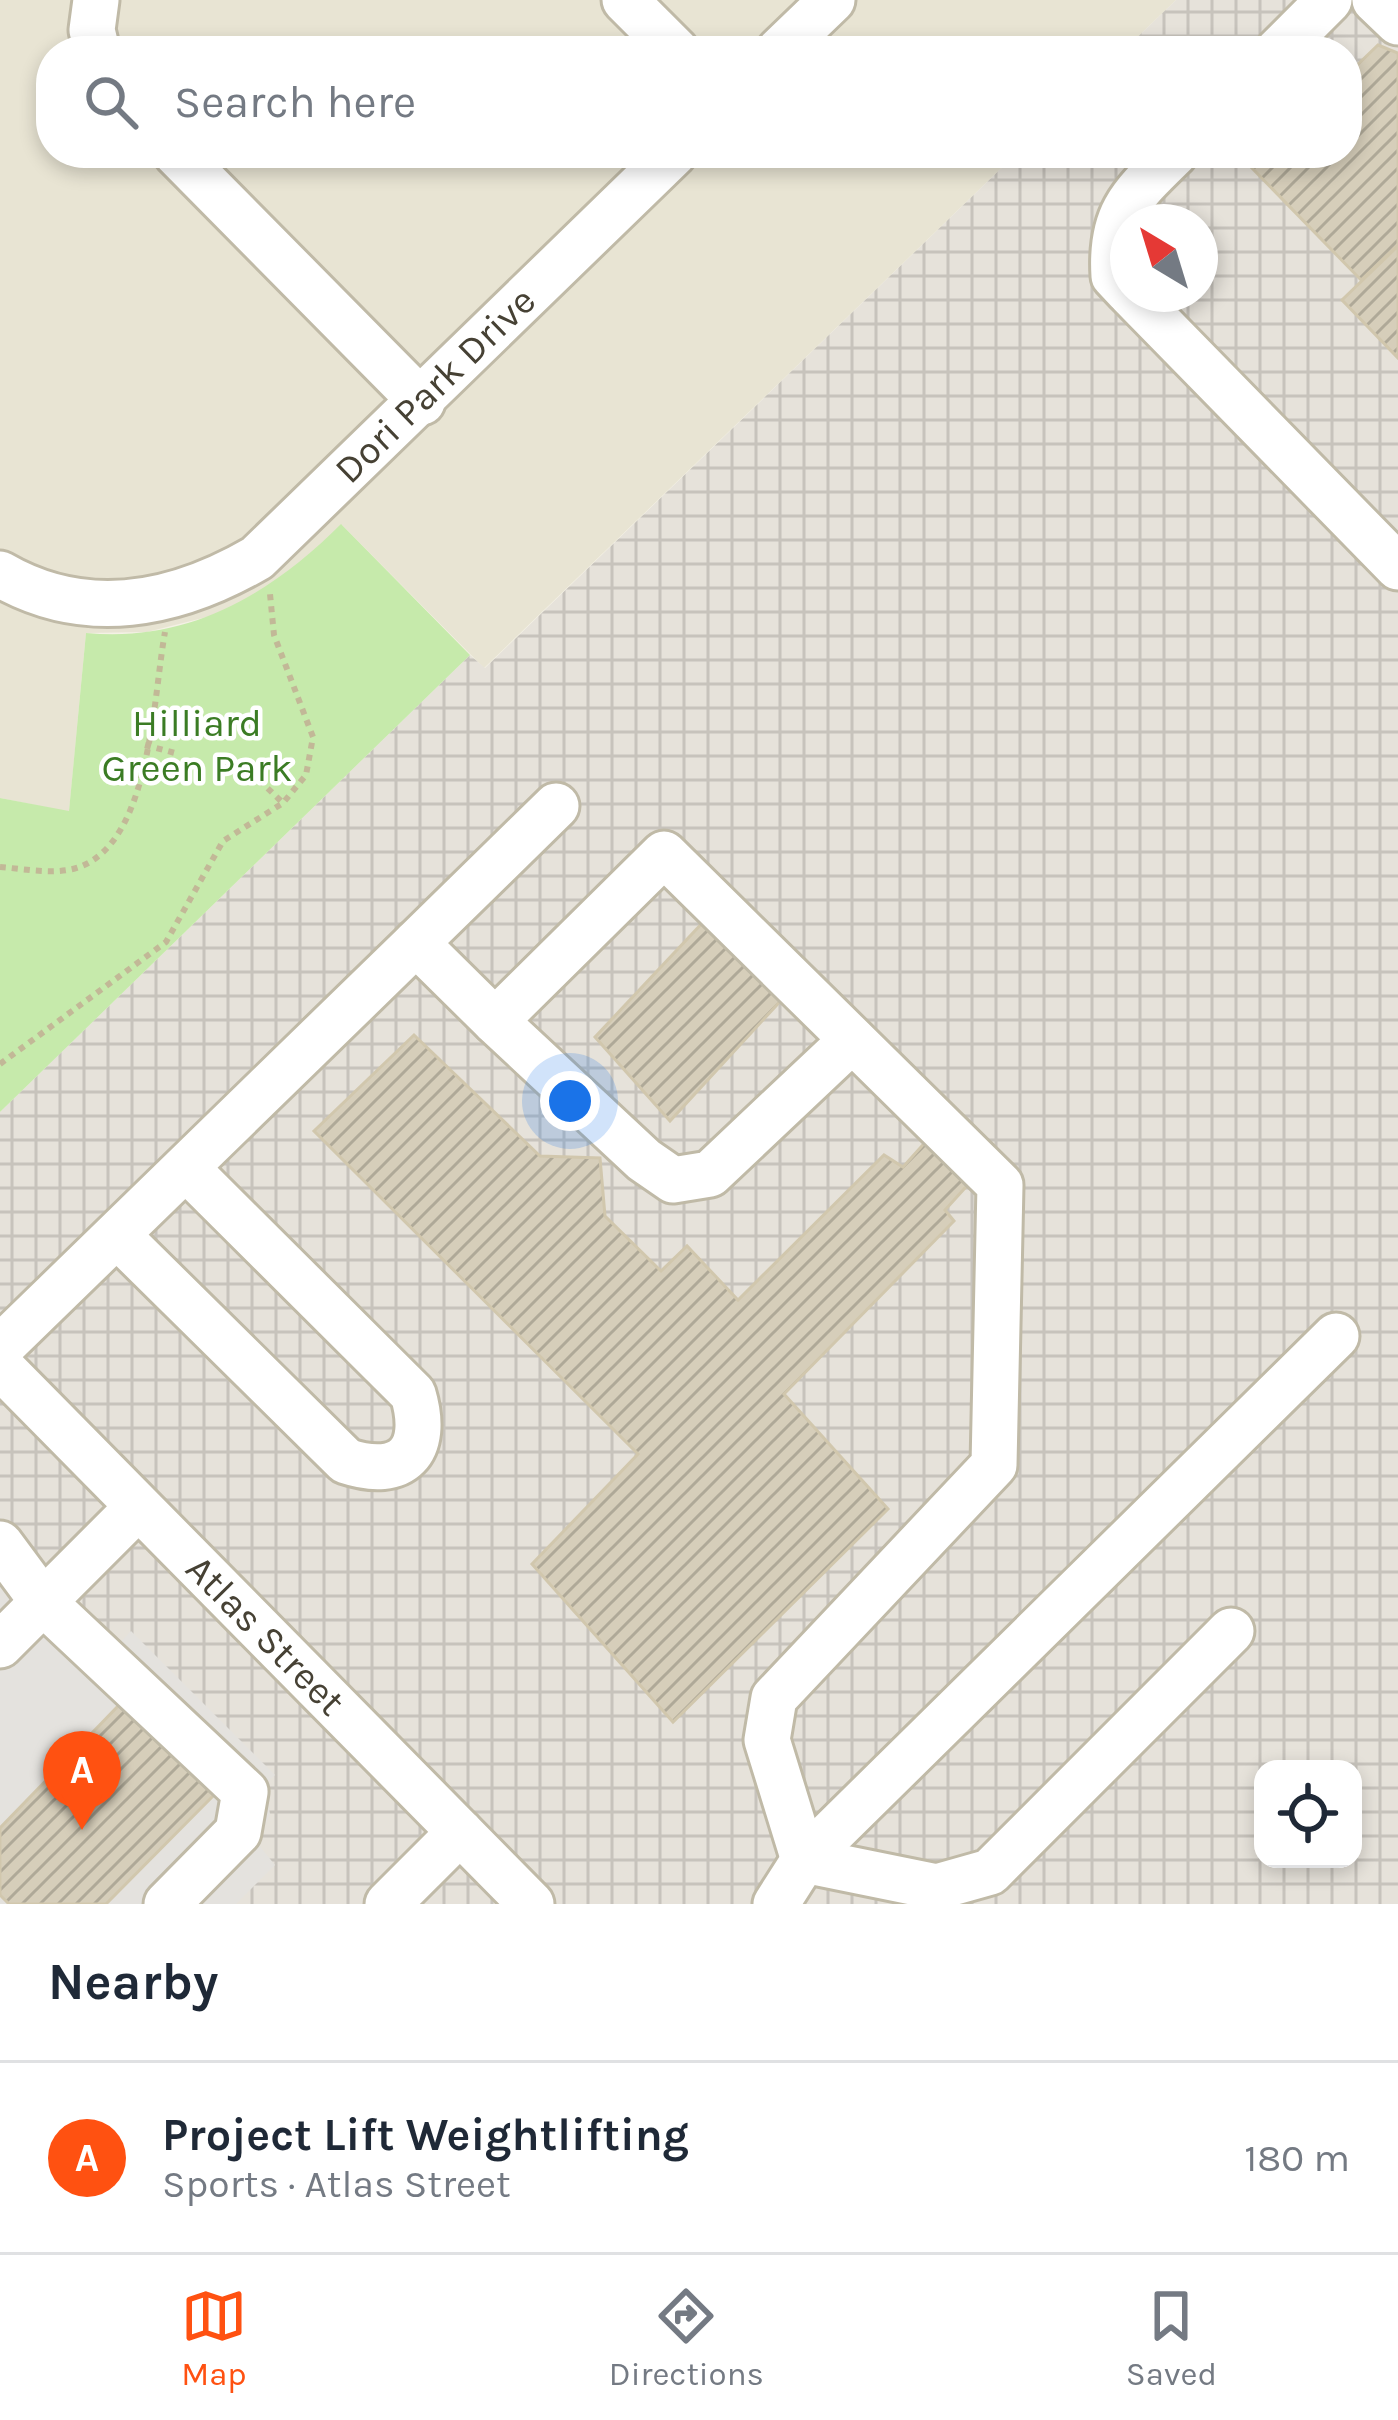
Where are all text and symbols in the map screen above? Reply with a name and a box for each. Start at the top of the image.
search box [36,36,1362,168]
icon: search [78,69,144,135]
text: Search here [174,76,416,128]
north arrow [1110,204,1218,312]
street label: Dori Park Drive [325,277,545,493]
park label: Hilliard Green Park [101,700,293,791]
your location [540,1071,600,1131]
street label: Atlas Street [177,1545,354,1725]
pin: A [43,1731,121,1830]
map controls [1254,1760,1362,1868]
button: locate [1254,1760,1362,1868]
text: Nearby [48,1952,218,2012]
text: Project Lift Weightlifting [162,2109,689,2161]
text: A [75,2135,99,2181]
text: 180 m [1244,2135,1350,2181]
text: Sports · Atlas Street [162,2161,511,2207]
tab: Map [181,2283,247,2393]
tab: Directions [609,2283,764,2393]
tab: Saved [1126,2283,1217,2393]

